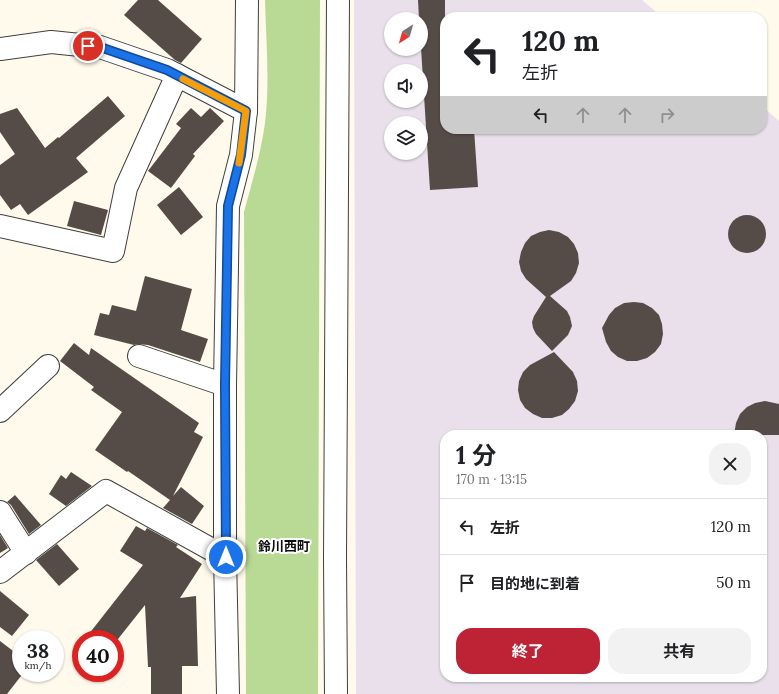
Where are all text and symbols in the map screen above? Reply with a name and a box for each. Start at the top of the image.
north arrow [384,12,428,56]
map controls [384,12,428,160]
text: 120 m [522,23,599,59]
icon: left [456,28,508,80]
pin [71,29,105,63]
icon: arrive [77,35,99,57]
text: 左折 [522,61,558,84]
button: sound [384,64,428,108]
icon: left [530,104,552,126]
icon: ahead [572,104,594,126]
icon: ahead [614,104,636,126]
icon: right [656,104,678,126]
button: layers [384,116,428,160]
text: 1 分 [456,440,496,471]
button: close [709,443,751,485]
text: 170 m · 13:15 [456,471,527,488]
icon: left [456,516,478,538]
text: 120 m [711,517,751,536]
text: 左折 [490,518,520,537]
position arrow [205,536,247,578]
district label: 鈴川西町 [258,538,310,555]
icon: arrive [456,572,478,594]
text: 50 m [716,573,751,592]
text: 目的地に到着 [490,574,580,593]
button: 終了 [456,628,600,674]
button: 共有 [608,628,751,674]
speed limit sign: 40 [72,630,124,682]
text: 38 [27,638,49,663]
text: km/h [24,659,52,672]

